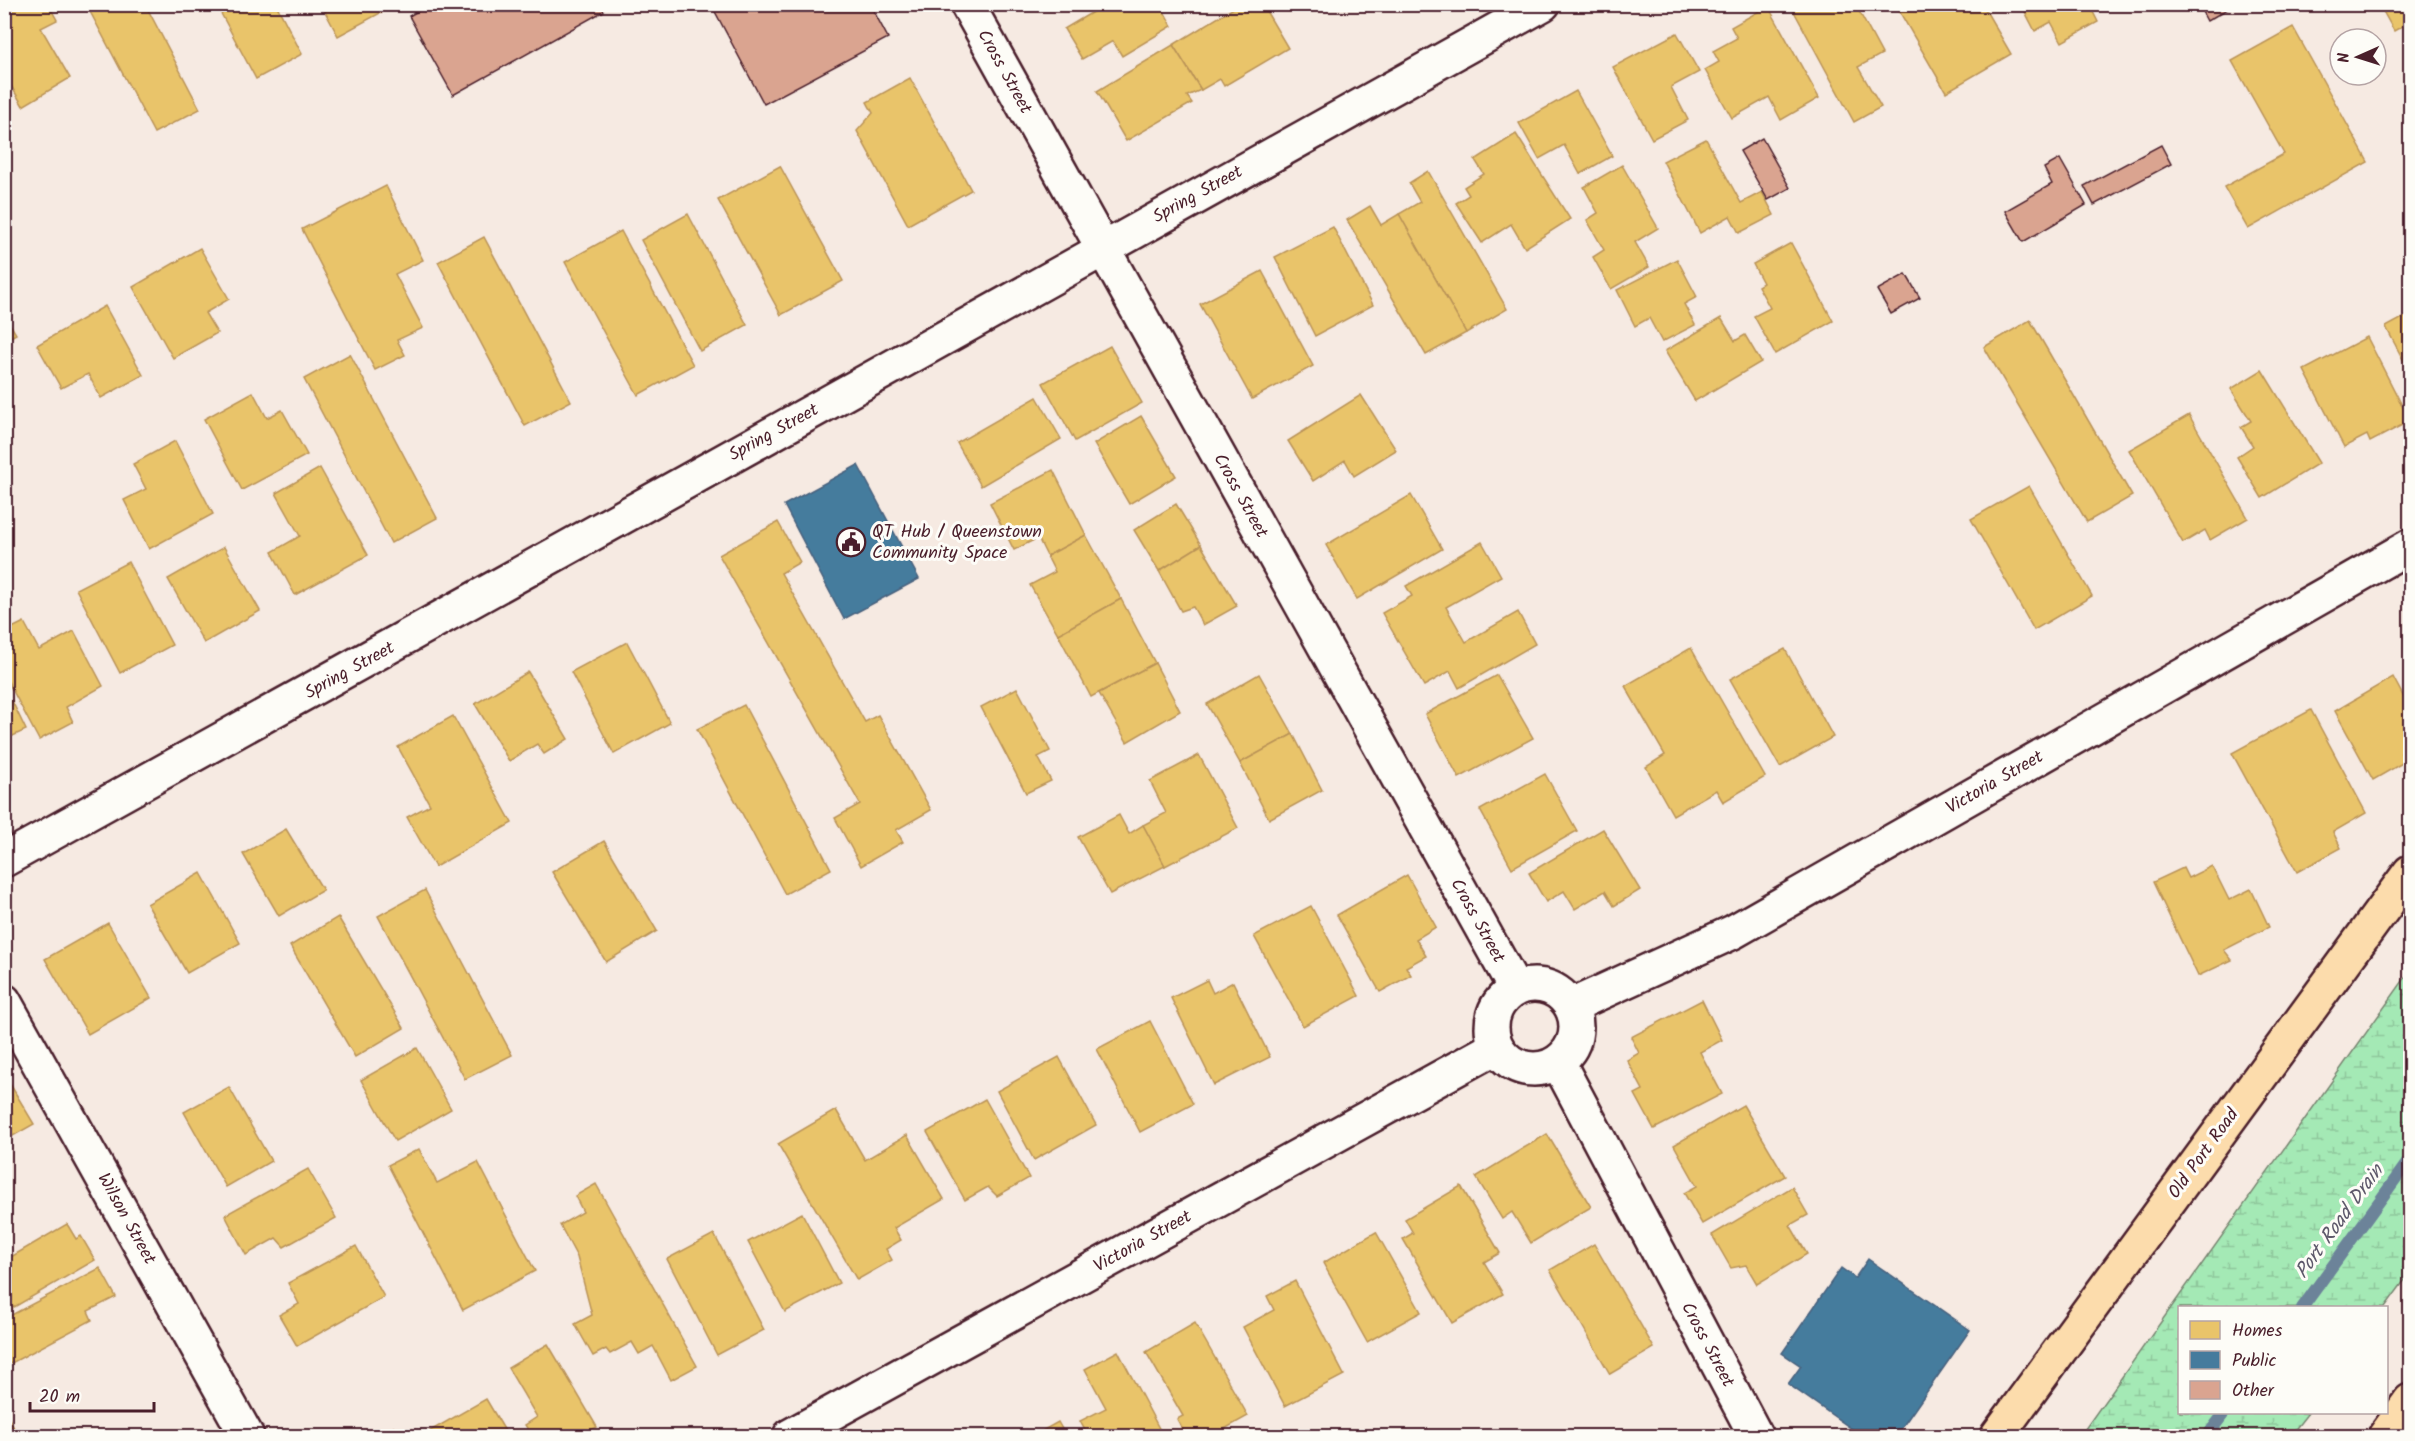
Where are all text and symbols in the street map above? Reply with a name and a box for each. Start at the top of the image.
street label: Cross Street [969,24,1040,121]
north arrow [2328,27,2388,87]
text: N [2332,52,2357,63]
street label: Spring Street [1147,158,1249,232]
street label: Spring Street [723,396,825,470]
street label: Cross Street [1205,448,1276,545]
place label: QT Hub / Queenstown Community Space [872,518,1042,568]
public building icon: QT Hub / Queenstown Community Space [835,526,867,558]
street label: Spring Street [299,634,401,708]
street label: Victoria Street [1941,743,2050,823]
street label: Cross Street [1442,873,1513,970]
street label: Old Port Road [2161,1102,2247,1205]
water label: Port Road Drain [2287,1157,2393,1286]
street label: Wilson Street [89,1168,164,1271]
street label: Victoria Street [1089,1203,1198,1281]
street label: Cross Street [1672,1297,1742,1394]
legend [2178,1306,2388,1414]
text: Homes [2232,1317,2283,1346]
text: Public [2232,1347,2277,1376]
scale bar [30,1375,154,1413]
text: Other [2232,1377,2275,1406]
text: 20 m [39,1383,80,1412]

